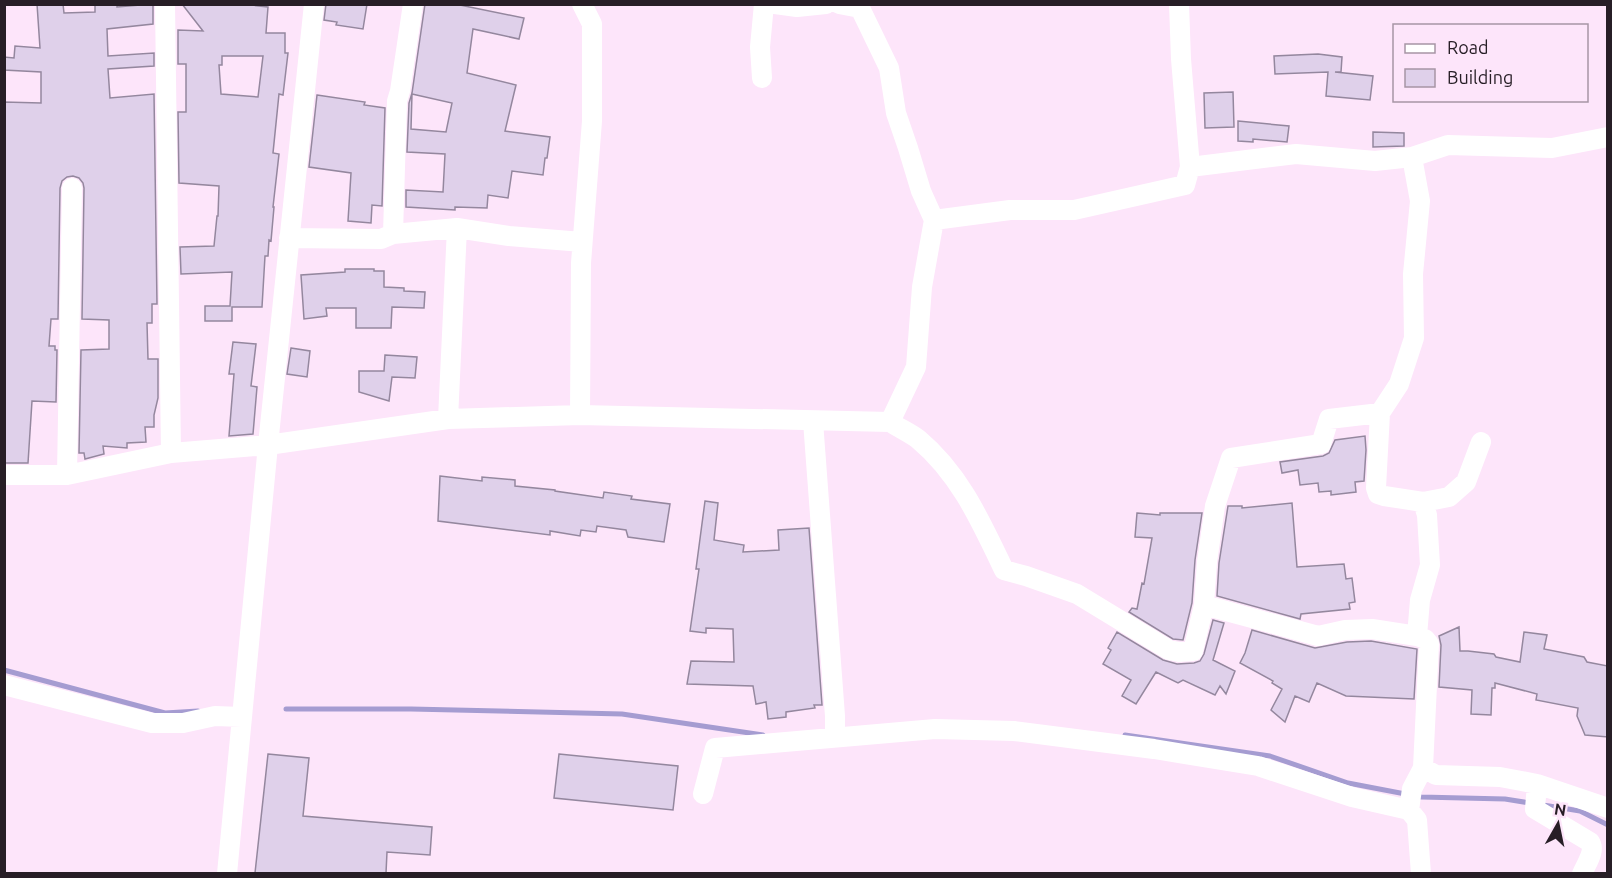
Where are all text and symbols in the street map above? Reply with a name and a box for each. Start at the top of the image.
legend [1393,24,1588,102]
text: Road [1447,37,1489,57]
text: Building [1447,67,1513,87]
north arrow [1528,794,1588,854]
text: N [1553,799,1568,819]

